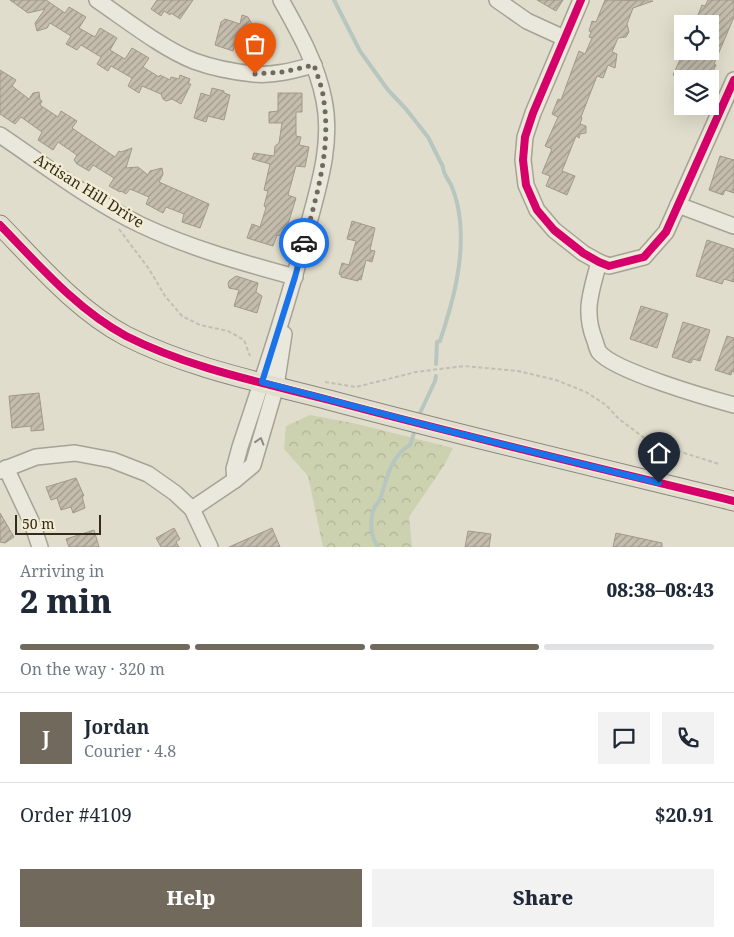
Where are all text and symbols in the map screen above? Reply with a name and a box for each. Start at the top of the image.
map controls [674,15,719,115]
button: locate [674,15,719,60]
pin [234,23,276,74]
icon: bag [241,30,269,58]
button: layers [674,70,719,115]
street label: Artisan Hill Drive [31,148,148,232]
courier [279,218,329,268]
icon: car [290,229,318,257]
pin [638,432,680,483]
one-way arrow [254,437,264,446]
icon: home [645,439,673,467]
scale bar [15,512,101,535]
text: 50 m [22,514,55,533]
text: Arriving in [20,560,104,582]
text: 08:38–08:43 [606,577,714,603]
text: 2 min [20,579,112,622]
text: On the way · 320 m [20,658,165,680]
button: chat [598,712,650,764]
button: phone [662,712,714,764]
text: Jordan [84,714,150,740]
text: J [42,725,50,751]
text: Courier · 4.8 [84,740,176,762]
text: Order #4109 [20,802,132,828]
text: $20.91 [655,802,714,828]
button: Help [20,869,362,927]
button: Share [372,869,714,927]

